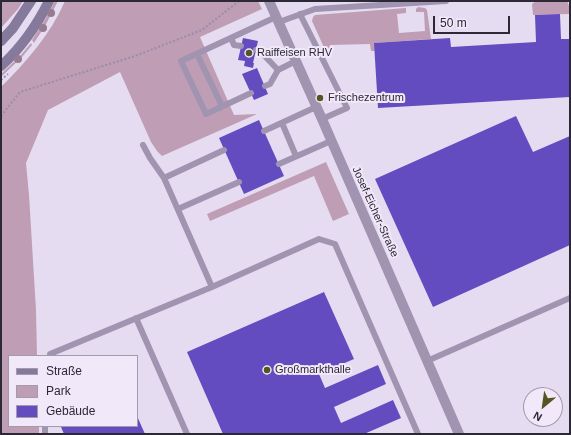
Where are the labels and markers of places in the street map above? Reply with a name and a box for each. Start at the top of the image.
place label: Raiffeisen RHV [257,46,332,60]
marker: Raiffeisen RHV [244,48,254,58]
place label: Frischezentrum [328,91,404,105]
marker: Frischezentrum [315,93,325,103]
place label: Großmarkthalle [275,363,351,377]
marker: Großmarkthalle [262,365,272,375]

